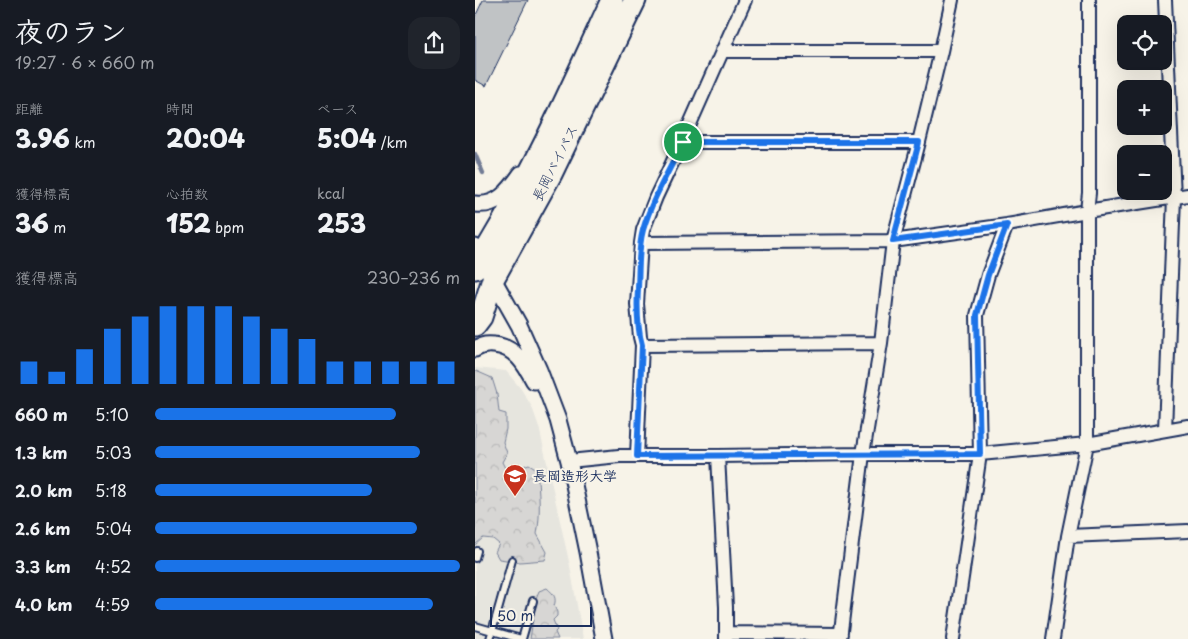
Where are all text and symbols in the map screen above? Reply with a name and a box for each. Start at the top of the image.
text: 夜のラン [15,9,127,52]
map controls [1117,15,1172,200]
button: locate [1117,15,1172,70]
button: share [408,17,460,69]
text: 19:27 · 6 × 660 m [15,50,155,74]
button: + [1117,80,1172,135]
text: 距離 [15,98,43,119]
text: 時間 [166,98,194,119]
text: ペース [317,98,358,119]
text: 3.96 [15,119,70,157]
text: 20:04 [166,119,245,157]
text: 5:04 [317,119,376,157]
street label: 長岡バイパス [526,121,583,205]
pin [662,121,704,163]
icon: arrive [669,128,697,156]
text: km [70,132,96,153]
text: /km [376,132,408,153]
button: − [1117,145,1172,200]
text: 獲得標高 [15,183,71,204]
text: 心拍数 [166,183,208,204]
text: kcal [317,183,345,204]
text: 36 [15,204,49,242]
text: 152 [166,204,211,242]
text: 253 [317,204,366,242]
text: m [49,217,66,238]
text: bpm [211,217,244,238]
text: 獲得標高 [15,265,79,289]
text: 230–236 m [367,265,460,289]
text: 660 m [15,402,68,426]
text: 5:10 [95,402,129,426]
text: 1.3 km [15,440,67,464]
text: 5:03 [95,440,132,464]
school or university icon: 長岡造形大学 [502,463,528,497]
place label: 長岡造形大学 [533,465,617,486]
text: 2.0 km [15,478,72,502]
text: 5:18 [95,478,127,502]
text: 2.6 km [15,516,71,540]
text: 5:04 [95,516,132,540]
text: 3.3 km [15,554,71,578]
text: 4:52 [95,554,131,578]
text: 4.0 km [15,592,72,616]
text: 4:59 [95,592,130,616]
scale bar [490,604,593,627]
text: 50 m [497,605,533,626]

